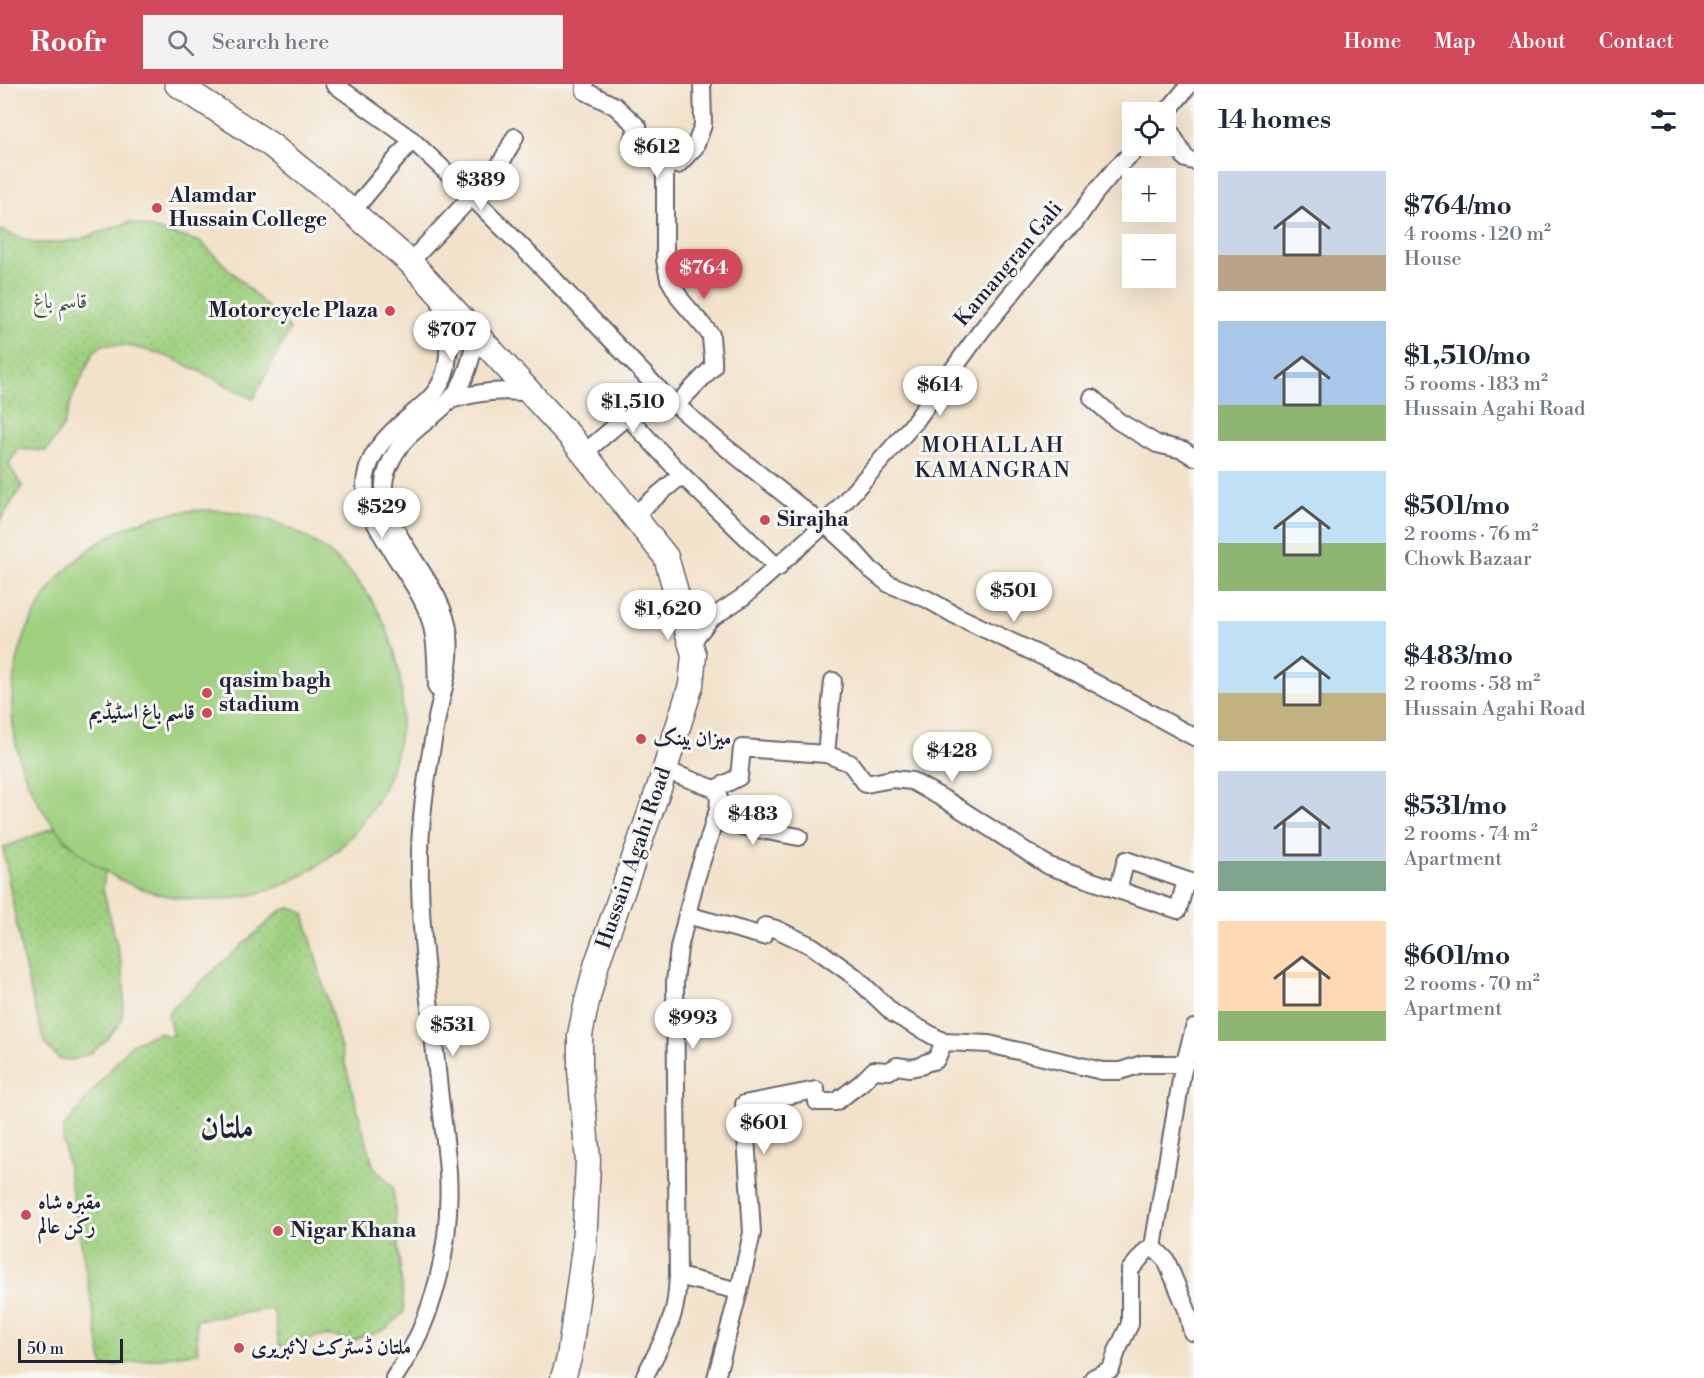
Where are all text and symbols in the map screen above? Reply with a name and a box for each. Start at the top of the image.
search box [143,15,563,69]
text: Roofr [30,25,107,60]
icon: search [164,26,197,59]
text: Search here [212,29,329,56]
text: Home [1344,29,1401,55]
text: Map [1434,29,1476,55]
text: About [1509,29,1566,55]
text: Contact [1599,29,1674,55]
map controls [1122,102,1176,288]
button: locate [1122,102,1176,156]
text: 14 homes [1218,104,1331,136]
icon: filters [1647,104,1680,137]
pin: $612 [621,128,693,179]
text: $612 [634,135,680,160]
pin: $389 [445,161,517,212]
text: $389 [456,168,506,193]
button: + [1122,168,1176,222]
place label: Alamdar Hussain College [168,183,327,233]
text: $764/mo [1404,190,1512,222]
icon: home [1266,195,1338,267]
street label: Kamangran Gali [949,196,1069,332]
marker: Alamdar Hussain College [150,201,164,215]
text: 4 rooms · 120 m² [1404,222,1551,247]
button: − [1122,234,1176,288]
text: House [1404,247,1462,272]
pin: $764 [668,249,740,300]
text: $764 [679,256,729,281]
park label: قاسم باغ [33,289,87,322]
place label: Motorcycle Plaza [208,298,379,324]
marker: Motorcycle Plaza [383,304,397,318]
pin: $707 [416,311,488,362]
text: $707 [427,318,477,343]
text: $1,510/mo [1404,340,1531,372]
icon: home [1266,345,1338,417]
pin: $614 [904,366,976,417]
text: 5 rooms · 183 m² [1404,372,1548,397]
text: $614 [917,373,963,398]
pin: $1,510 [584,383,682,434]
text: $1,510 [601,390,665,415]
text: Hussain Agahi Road [1404,397,1585,422]
district label: MOHALLAH KAMANGRAN [915,432,1071,484]
pin: $529 [346,488,418,539]
text: $501/mo [1404,490,1510,522]
text: $529 [357,495,407,520]
icon: home [1266,495,1338,567]
place label: Sirajha [777,507,849,533]
marker: Sirajha [758,513,772,527]
text: 2 rooms · 76 m² [1404,522,1538,547]
text: Chowk Bazaar [1404,547,1532,572]
pin: $501 [978,572,1050,623]
text: $501 [990,579,1038,604]
pin: $1,620 [619,590,717,641]
text: $1,620 [634,597,702,622]
text: $483/mo [1404,640,1513,672]
icon: home [1266,645,1338,717]
place label: qasim bagh stadium [219,668,331,718]
text: 2 rooms · 58 m² [1404,672,1540,697]
marker: qasim bagh stadium [200,686,214,700]
text: Hussain Agahi Road [1404,697,1585,722]
place label: قاسم باغ اسٹیڈیم [89,699,195,732]
marker: قاسم باغ اسٹیڈیم [200,706,214,720]
place label: میزان بینک [653,726,732,752]
marker: میزان بینک [634,732,648,746]
pin: $428 [916,732,988,783]
text: $428 [927,739,977,764]
street label: Hussain Agahi Road [591,764,677,952]
text: $531/mo [1404,790,1507,822]
pin: $483 [717,795,789,846]
icon: home [1266,795,1338,867]
text: $483 [728,802,778,827]
text: 2 rooms · 74 m² [1404,822,1538,847]
text: Apartment [1404,847,1502,872]
text: $601/mo [1404,940,1510,972]
icon: home [1266,945,1338,1017]
text: 2 rooms · 70 m² [1404,972,1540,997]
text: Apartment [1404,997,1502,1022]
pin: $993 [657,999,729,1050]
pin: $531 [417,1006,489,1057]
text: $993 [668,1006,718,1031]
text: $531 [430,1013,476,1038]
pin: $601 [728,1104,800,1155]
district label: ملتان [200,1108,254,1149]
text: $601 [740,1111,788,1136]
place label: مقبرہ شاہ رکن عالم [38,1190,101,1244]
marker: مقبرہ شاہ رکن عالم [19,1208,33,1222]
place label: Nigar Khana [290,1218,417,1244]
marker: Nigar Khana [271,1224,285,1238]
place label: ملتان ڈسٹرکٹ لائبریری [251,1335,411,1361]
scale bar [18,1336,123,1364]
text: 50 m [27,1339,64,1359]
marker: ملتان ڈسٹرکٹ لائبریری [232,1341,246,1355]

